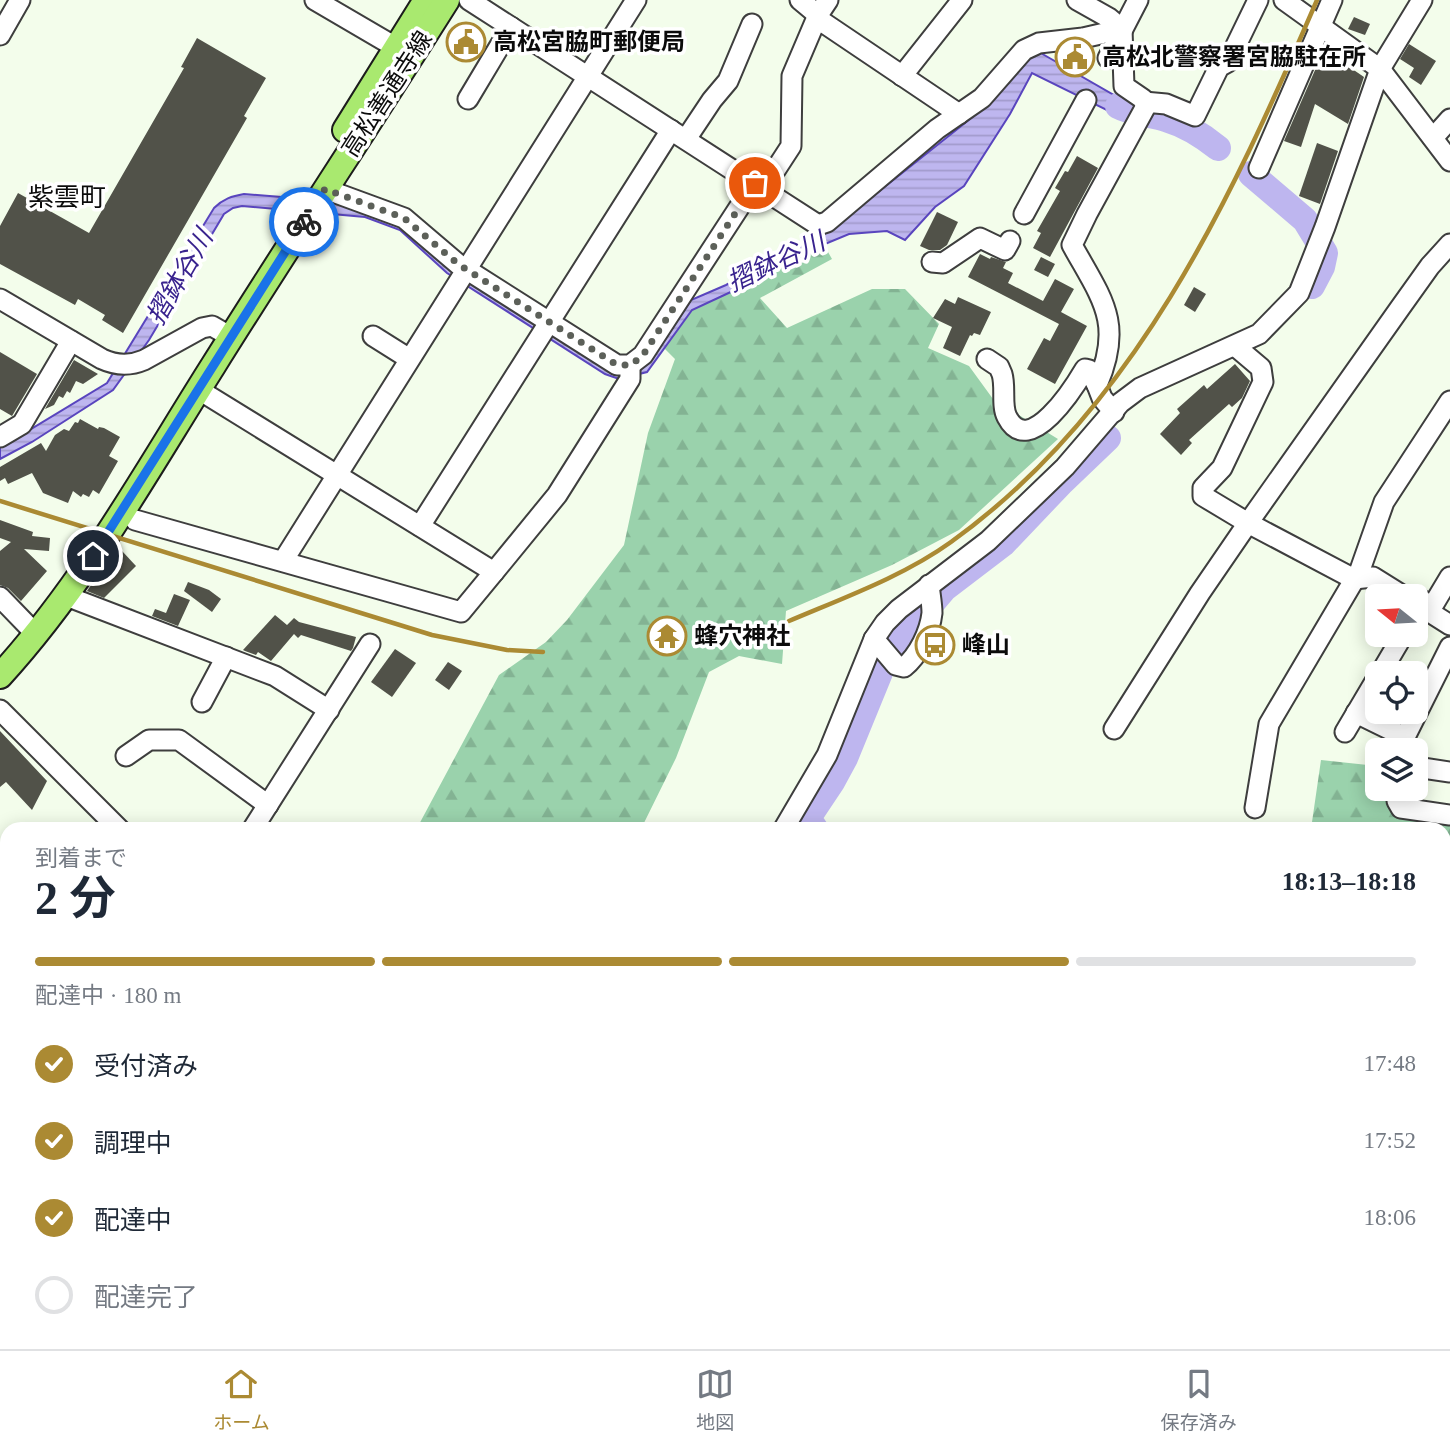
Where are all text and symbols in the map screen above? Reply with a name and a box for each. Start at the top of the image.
public building icon: 高松宮脇町郵便局 [445,21,487,63]
street label: 高松善通寺線 [337,27,437,161]
place label: 高松宮脇町郵便局 [493,29,685,55]
public building icon: 高松北警察署宮脇駐在所 [1054,36,1096,78]
place label: 高松北警察署宮脇駐在所 [1102,44,1366,70]
pin [725,153,785,213]
icon: bag [736,164,774,202]
district label: 紫雲町 [28,183,106,212]
courier [269,187,339,257]
icon: bike [285,203,323,241]
water label: 摺鉢谷川 [141,222,220,329]
water label: 摺鉢谷川 [723,226,832,297]
pin [63,526,123,586]
icon: home [74,537,112,575]
north arrow [1365,584,1428,648]
map controls [1365,584,1428,801]
temple icon: 蜂穴神社 [646,615,688,657]
place label: 蜂穴神社 [694,623,790,649]
bus stop icon: 峰山 [914,624,956,666]
place label: 峰山 [962,632,1010,658]
button: locate [1365,661,1428,724]
button: layers [1365,738,1428,801]
text: 到着まで [35,846,127,871]
text: 18:13–18:18 [1282,867,1416,896]
text: 2 分 [35,873,116,924]
text: 配達中 · 180 m [35,983,181,1008]
icon: check [35,1045,73,1083]
text: 17:48 [1364,1051,1416,1076]
text: 受付済み [94,1052,198,1081]
icon: check [35,1122,73,1160]
text: 17:52 [1364,1128,1416,1153]
text: 調理中 [94,1129,172,1158]
icon: check [35,1199,73,1237]
text: 18:06 [1364,1205,1416,1230]
text: 配達中 [94,1206,172,1235]
text: 配達完了 [94,1283,198,1312]
tab: ホーム [213,1365,270,1434]
tab: 地図 [696,1365,734,1434]
tab: 保存済み [1161,1365,1237,1434]

